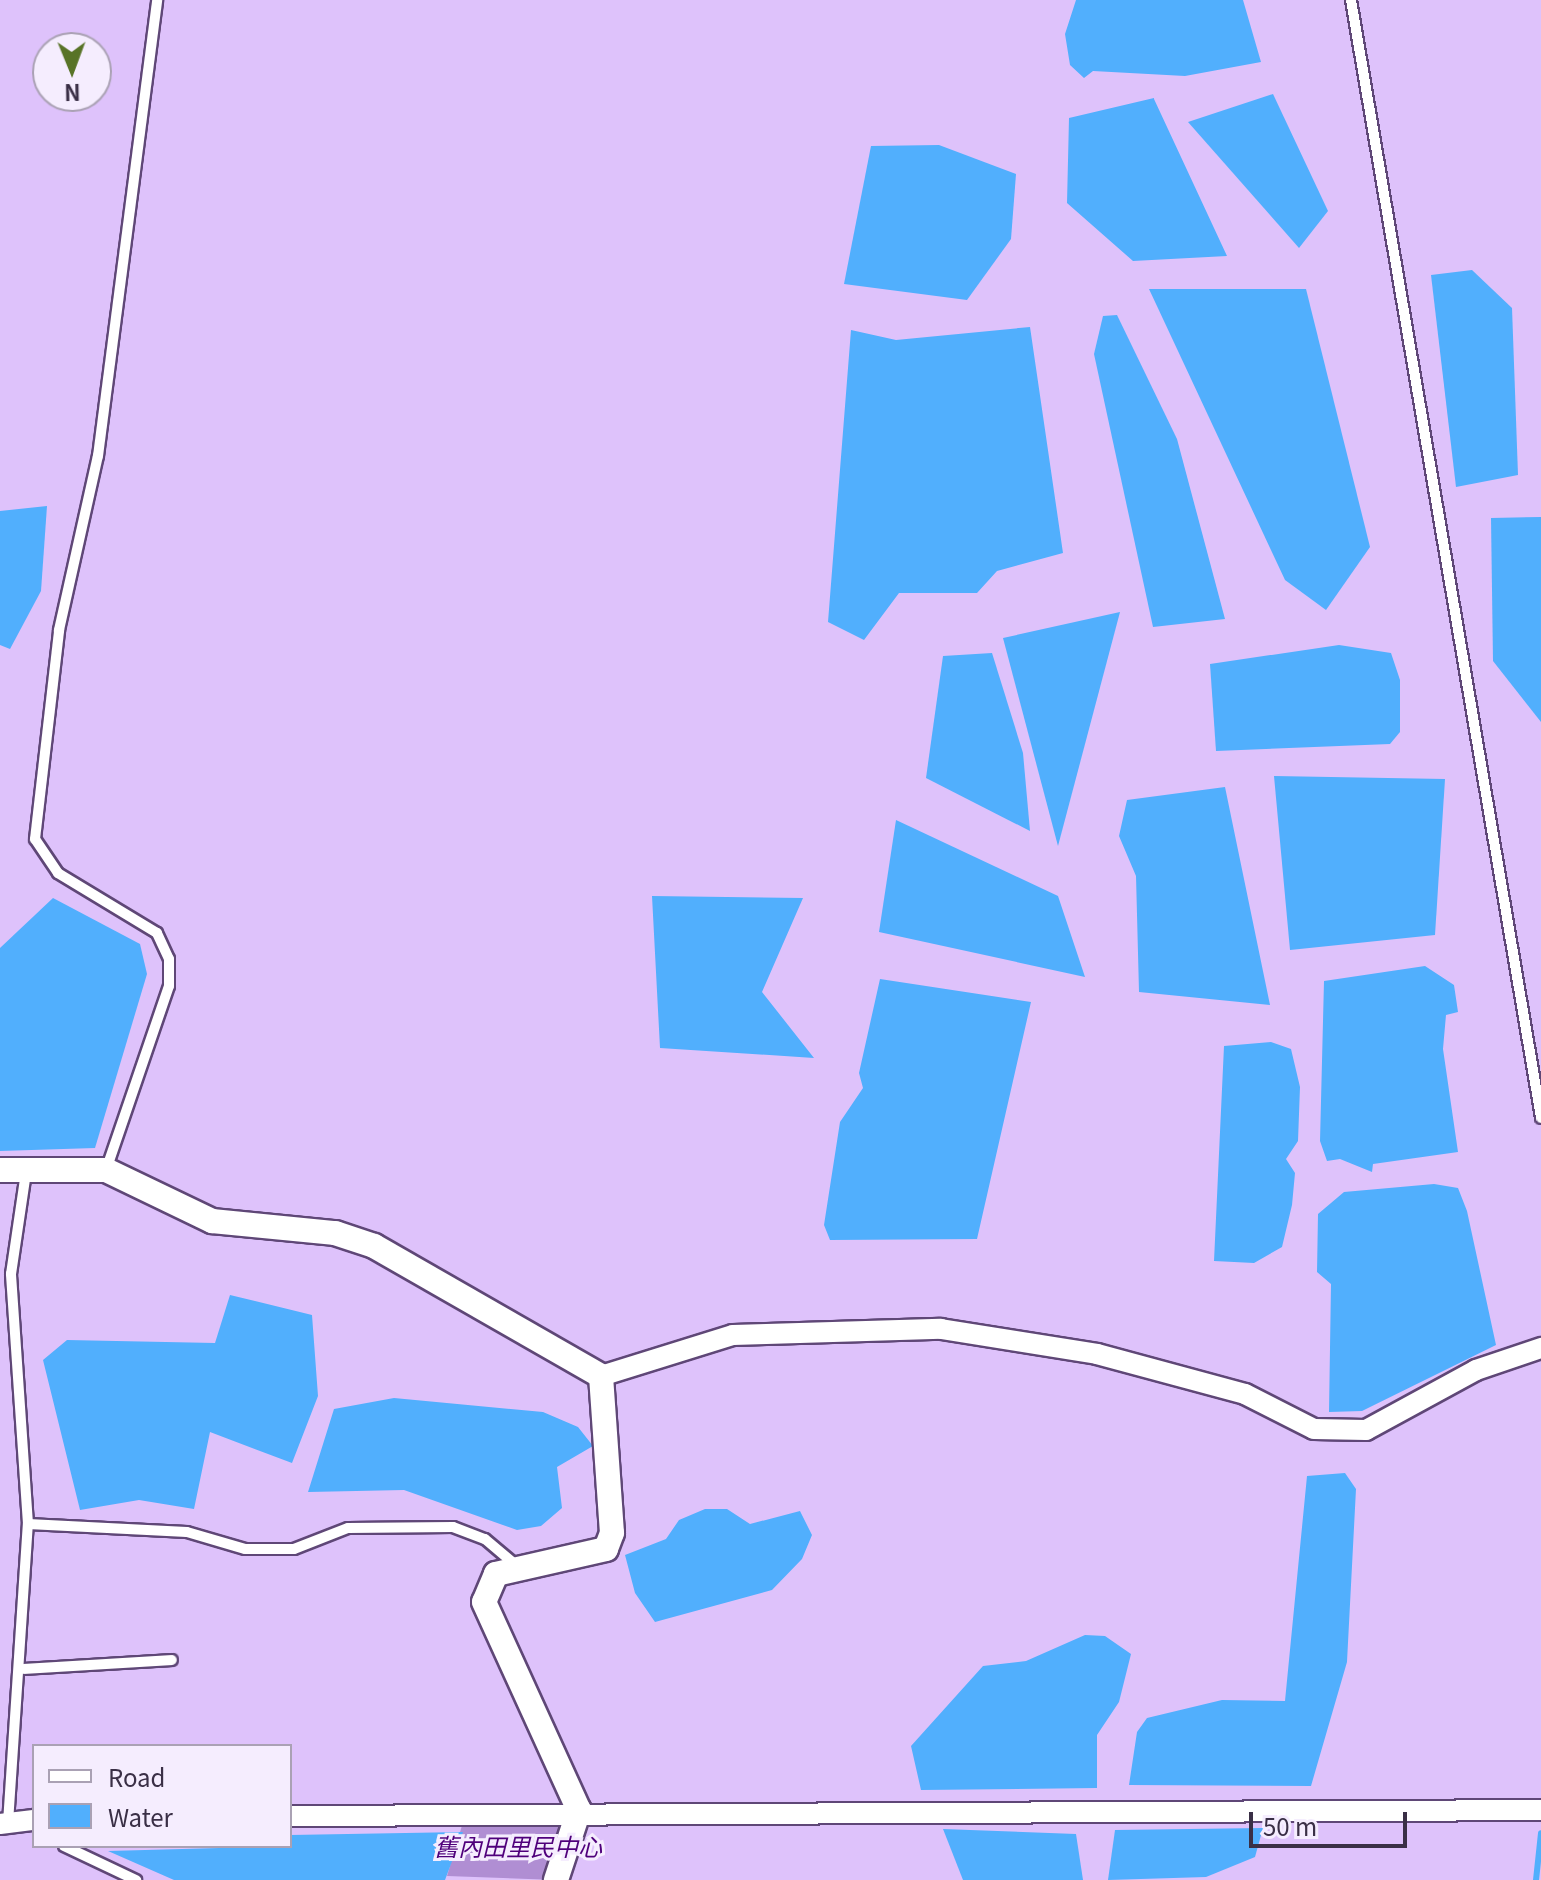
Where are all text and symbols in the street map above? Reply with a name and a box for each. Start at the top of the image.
north arrow [32,32,112,112]
text: N [64,78,81,110]
legend [32,1744,292,1848]
text: Road [108,1759,165,1794]
scale bar [1253,1796,1411,1846]
text: Water [108,1799,173,1834]
text: 50 m [1263,1808,1317,1843]
park label: 舊內田里民中心 [434,1832,602,1860]

